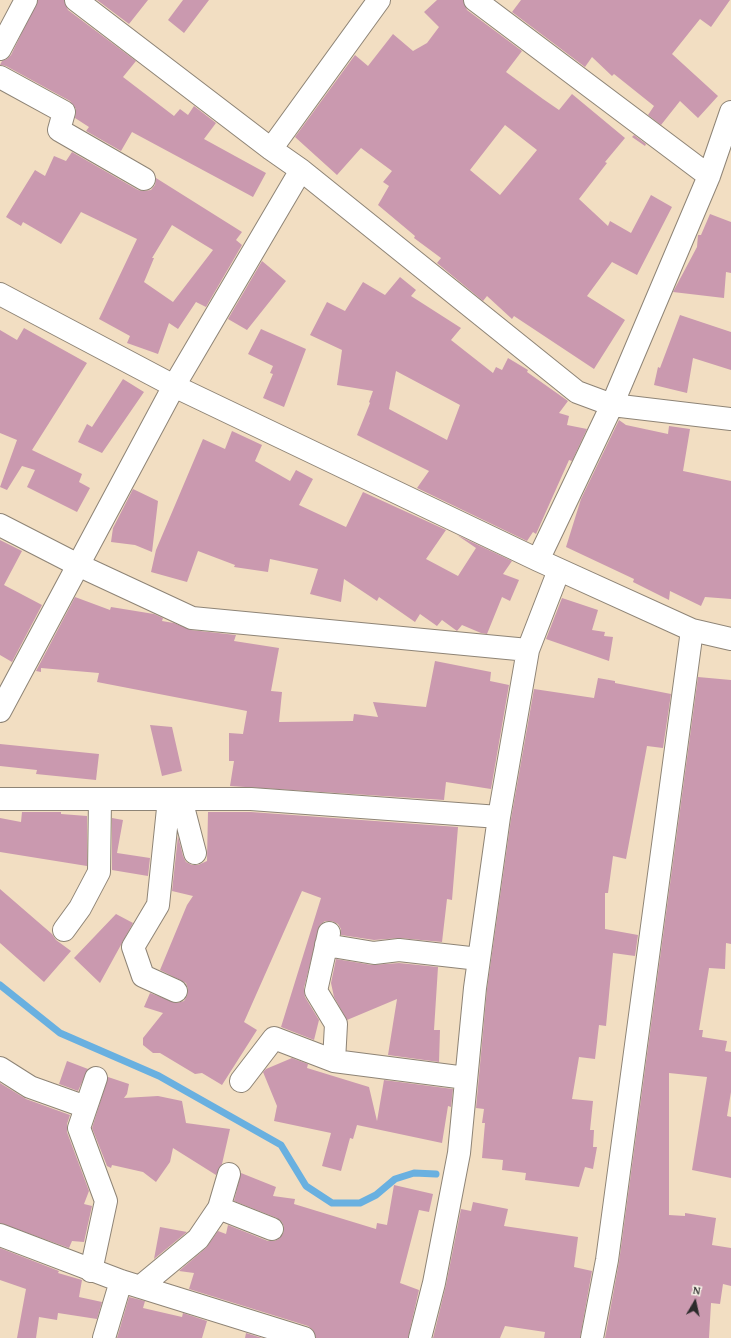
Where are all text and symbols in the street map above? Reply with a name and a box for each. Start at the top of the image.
north arrow [675,1282,715,1322]
text: N [692,1282,702,1299]

